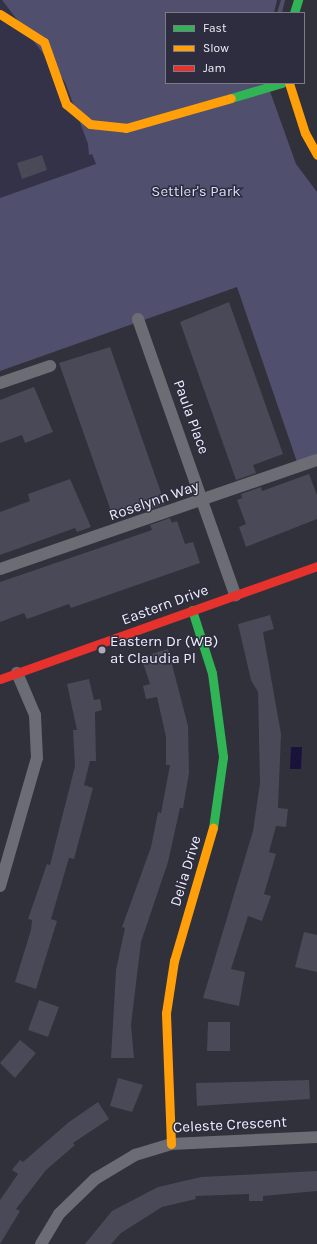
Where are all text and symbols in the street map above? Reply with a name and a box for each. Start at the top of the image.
legend [165,12,305,84]
text: Fast [203,21,226,35]
text: Slow [203,41,229,55]
text: Jam [203,61,226,75]
park label: Settler's Park [151,183,241,201]
street label: Paula Place [169,377,213,457]
street label: Roselynn Way [107,477,201,525]
street label: Eastern Drive [119,581,211,629]
place label: Eastern Dr (WB) at Claudia Pl [110,632,218,667]
marker: Eastern Dr (WB) at Claudia Pl [97,645,107,655]
street label: Delia Drive [167,833,205,909]
street label: Celeste Crescent [173,1113,287,1137]

